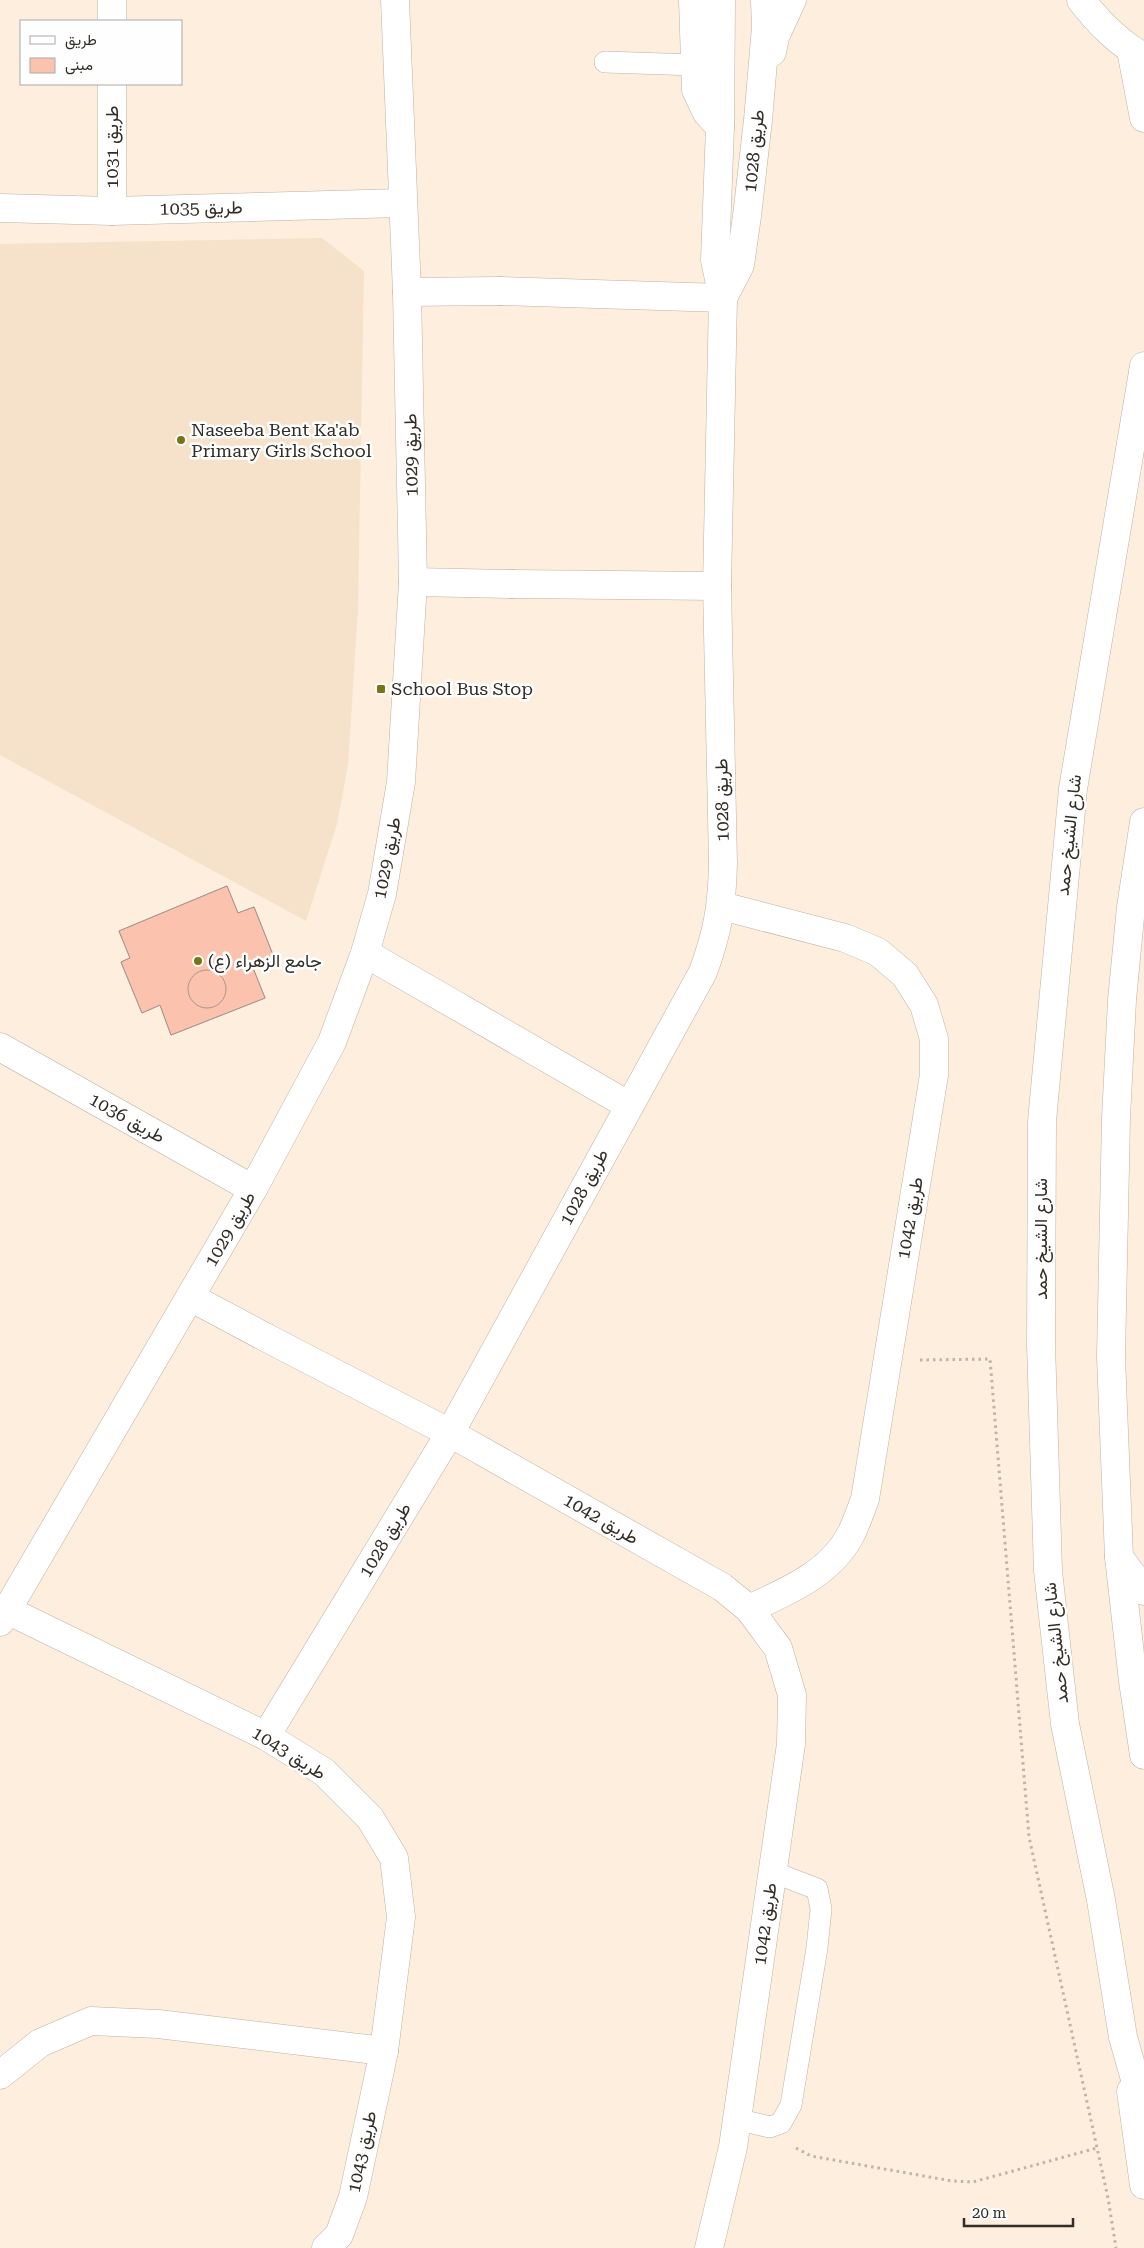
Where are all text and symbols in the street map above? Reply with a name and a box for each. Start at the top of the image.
legend [20,20,182,85]
text: طريق [65,31,97,50]
text: مبنى [65,56,93,75]
street label: طريق 1031 [101,105,123,189]
street label: طريق 1028 [739,109,769,193]
street label: طريق 1035 [159,196,243,220]
street label: طريق 1029 [399,413,423,497]
place label: Naseeba Bent Ka'ab Primary Girls School [191,419,372,461]
marker: Naseeba Bent Ka'ab Primary Girls School [175,434,187,446]
place label: School Bus Stop [391,678,533,699]
marker: School Bus Stop [375,683,387,695]
street label: طريق 1028 [710,758,734,842]
street label: شارع الشيخ حمد [1052,773,1087,897]
street label: طريق 1029 [368,815,406,901]
place label: جامع الزهراء (ع) [208,950,322,973]
marker: جامع الزهراء (ع) [192,955,204,967]
street label: طريق 1036 [85,1088,169,1148]
street label: طريق 1028 [555,1145,613,1229]
street label: طريق 1042 [892,1175,928,1261]
street label: شارع الشيخ حمد [1030,1178,1053,1300]
street label: طريق 1029 [200,1188,260,1270]
street label: طريق 1042 [560,1489,642,1549]
street label: طريق 1028 [354,1499,416,1581]
street label: شارع الشيخ حمد [1039,1581,1074,1705]
street label: طريق 1043 [248,1722,330,1784]
street label: طريق 1042 [748,1881,782,1967]
street label: طريق 1043 [343,2109,381,2195]
scale bar [964,2196,1073,2228]
text: 20 m [972,2204,1007,2222]

